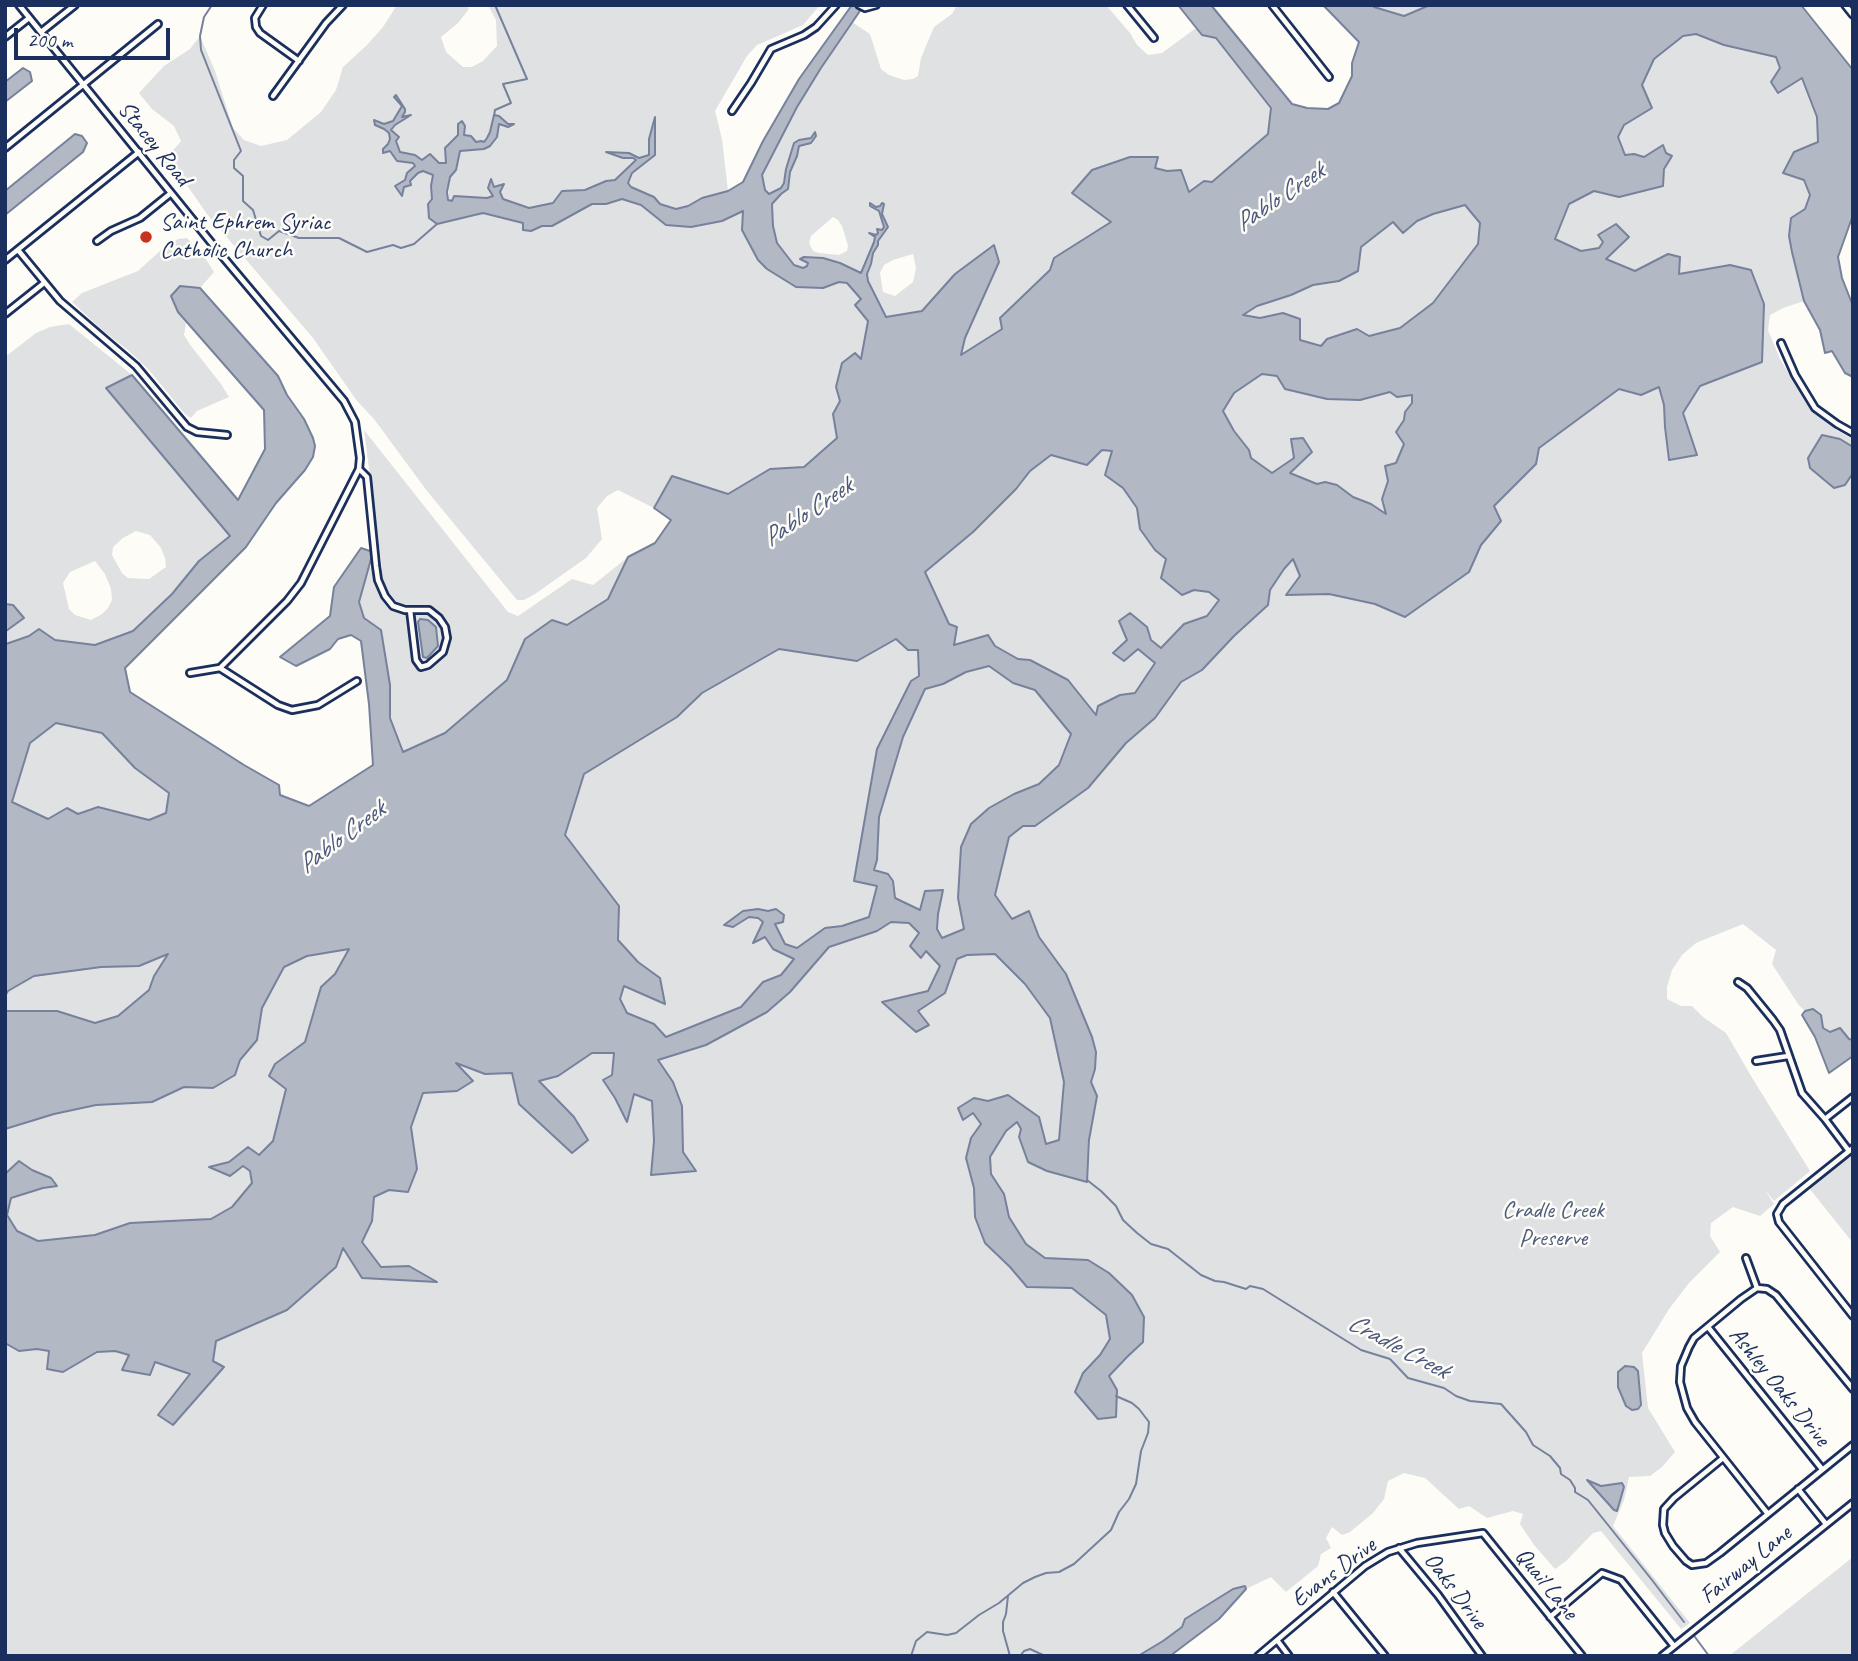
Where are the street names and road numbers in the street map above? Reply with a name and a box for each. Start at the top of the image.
street label: Stacey Road [111,96,197,192]
street label: Ashley Oaks Drive [1722,1322,1836,1452]
street label: Fairway Lane [1694,1519,1798,1611]
street label: Evans Drive [1286,1532,1382,1614]
street label: Quail Lane [1508,1542,1584,1626]
street label: Oaks Drive [1417,1547,1493,1635]

